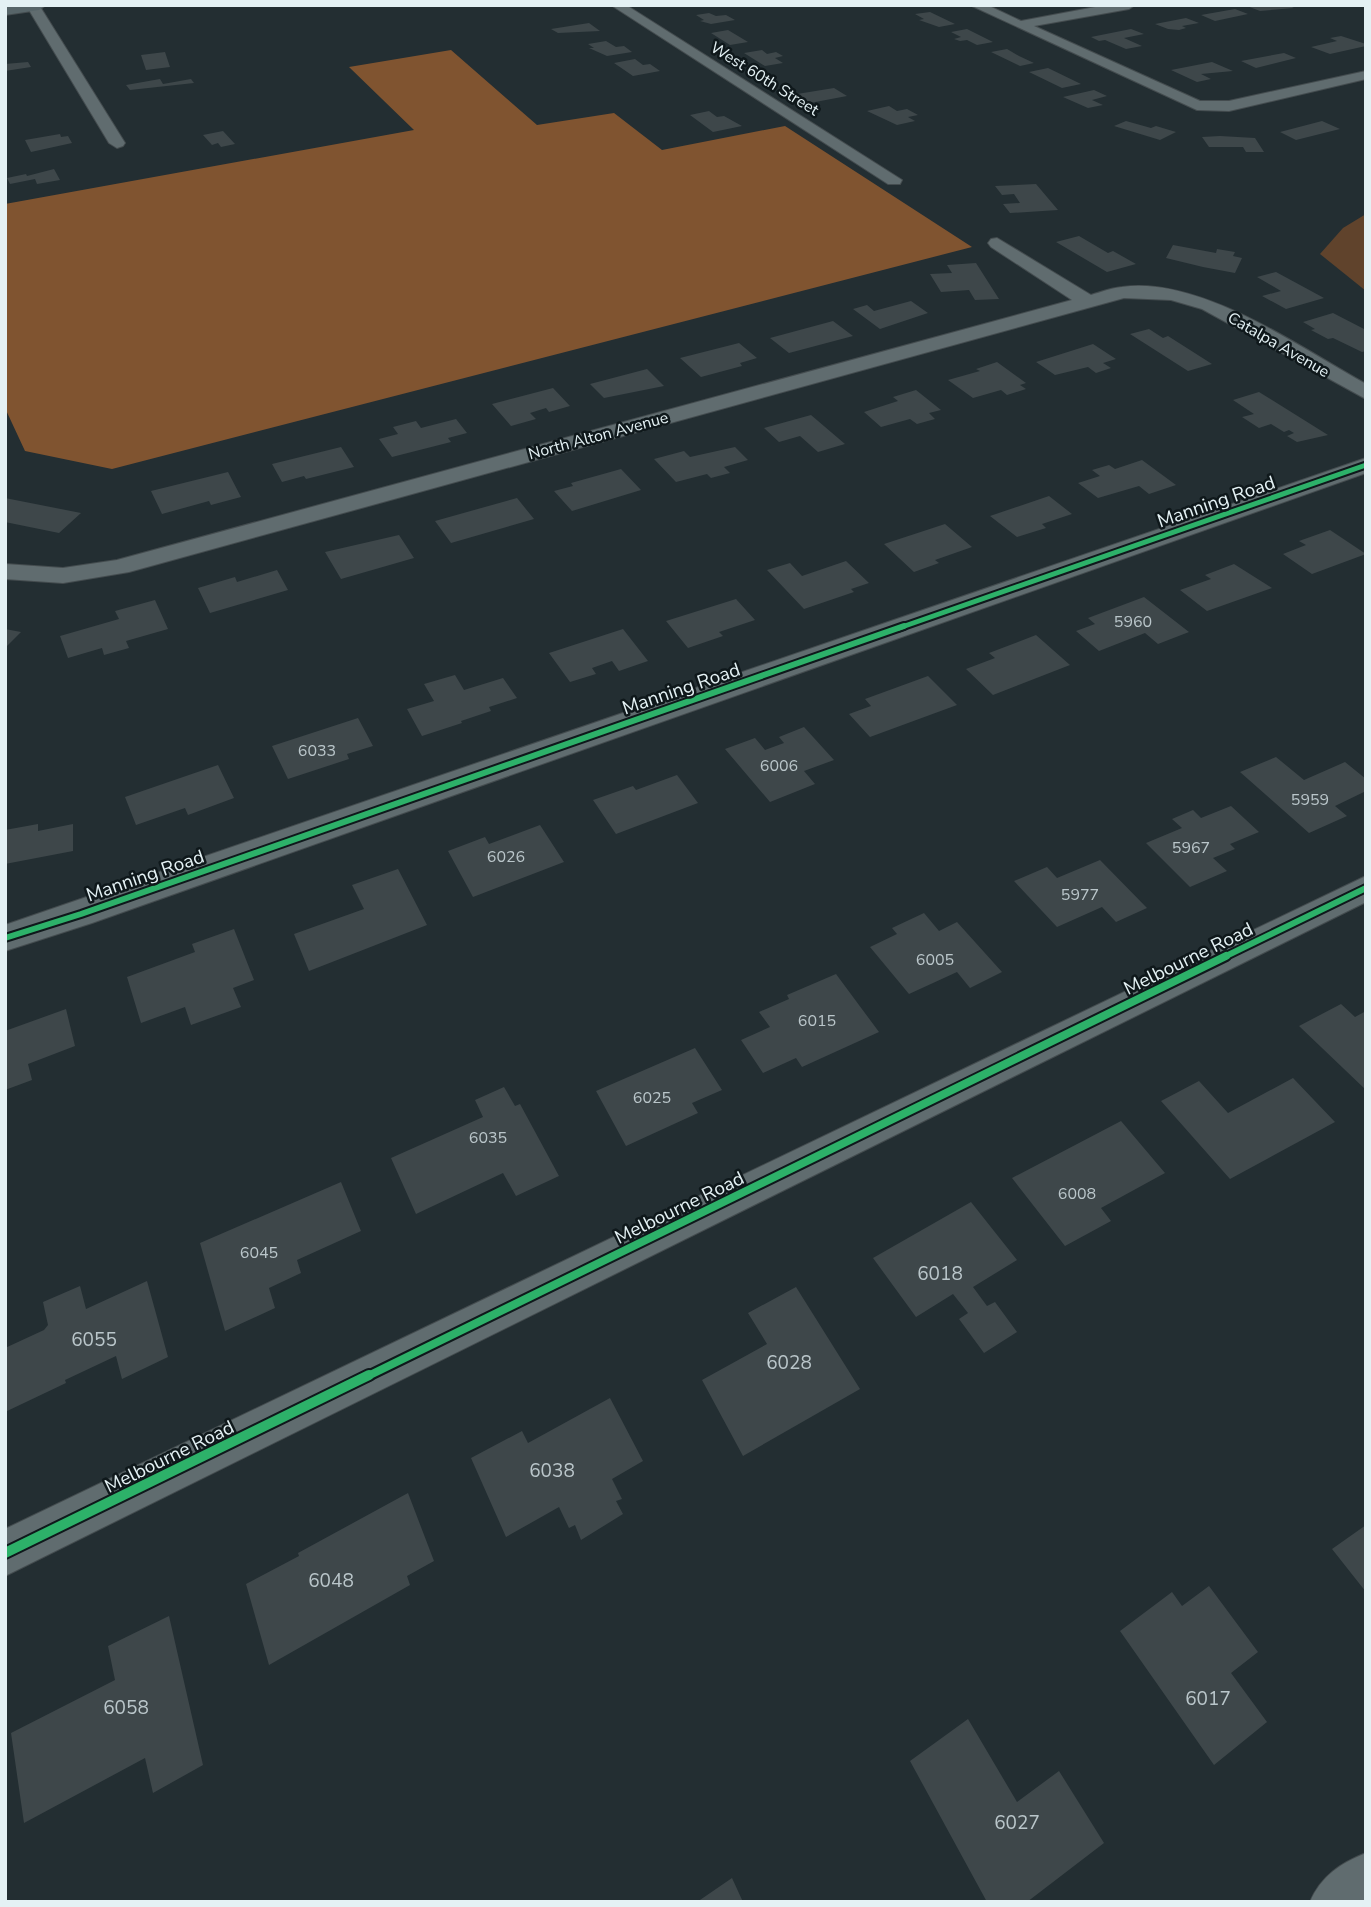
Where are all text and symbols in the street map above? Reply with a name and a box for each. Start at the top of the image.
street label: West 60th Street [706,37,823,121]
street label: Catalpa Avenue [1224,307,1333,383]
street label: North Alton Avenue [526,407,671,465]
street label: Manning Road [1154,470,1279,534]
house number: 5960 [1114,611,1152,633]
street label: Manning Road [619,657,744,721]
house number: 6033 [298,740,336,762]
house number: 6006 [760,755,798,777]
house number: 5959 [1291,789,1329,811]
house number: 5967 [1172,837,1210,859]
street label: Manning Road [83,844,208,908]
house number: 6026 [487,846,525,868]
house number: 5977 [1061,884,1099,906]
street label: Melbourne Road [1119,916,1258,1002]
house number: 6005 [916,949,954,971]
house number: 6015 [798,1010,836,1032]
house number: 6025 [633,1087,671,1109]
house number: 6035 [469,1127,507,1149]
street label: Melbourne Road [610,1165,749,1251]
house number: 6008 [1058,1183,1096,1205]
house number: 6045 [240,1242,278,1264]
house number: 6018 [917,1261,963,1287]
house number: 6055 [71,1327,117,1353]
house number: 6028 [766,1350,812,1376]
street label: Melbourne Road [100,1414,239,1500]
house number: 6038 [529,1458,575,1484]
house number: 6048 [308,1568,354,1594]
house number: 6017 [1185,1686,1231,1712]
house number: 6058 [103,1695,149,1721]
house number: 6027 [994,1810,1040,1836]

